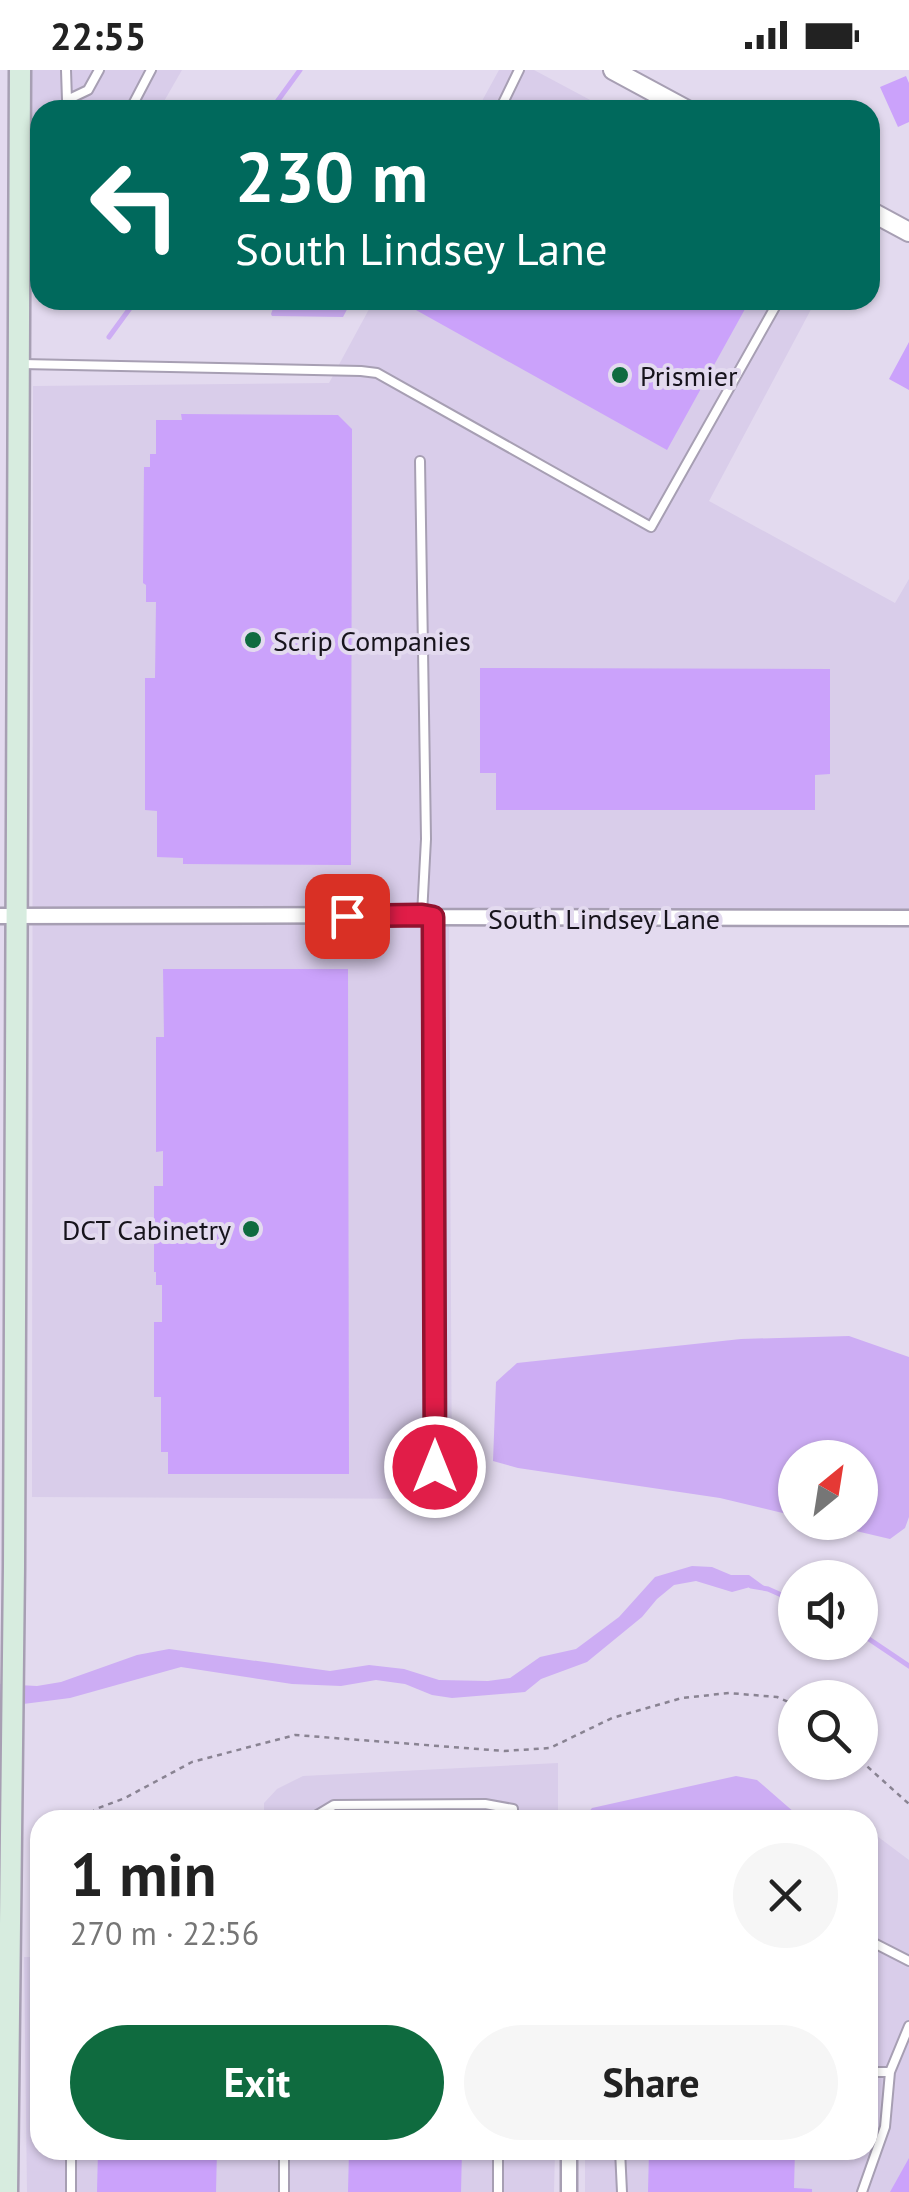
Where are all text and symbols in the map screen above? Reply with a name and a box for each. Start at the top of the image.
text: 22:55 [50,11,146,60]
text: 230 m [235,131,428,221]
icon: left [70,140,200,270]
text: South Lindsey Lane [235,219,608,277]
place label: Prismier [640,357,738,394]
marker: Prismier [609,364,631,386]
place label: Scrip Companies [273,622,471,659]
marker: Scrip Companies [242,629,264,651]
pin [305,874,390,959]
icon: arrive [320,889,375,944]
street label: South Lindsey Lane [488,900,720,937]
place label: DCT Cabinetry [62,1211,231,1248]
marker: DCT Cabinetry [240,1218,262,1240]
position arrow [383,1415,487,1519]
north arrow [778,1440,878,1540]
map controls [778,1440,878,1780]
button: sound [778,1560,878,1660]
button: search [778,1680,878,1780]
text: 1 min [70,1835,216,1913]
button: close [733,1843,838,1948]
text: 270 m · 22:56 [70,1912,259,1954]
button: Exit [70,2025,444,2140]
button: Share [464,2025,838,2140]

